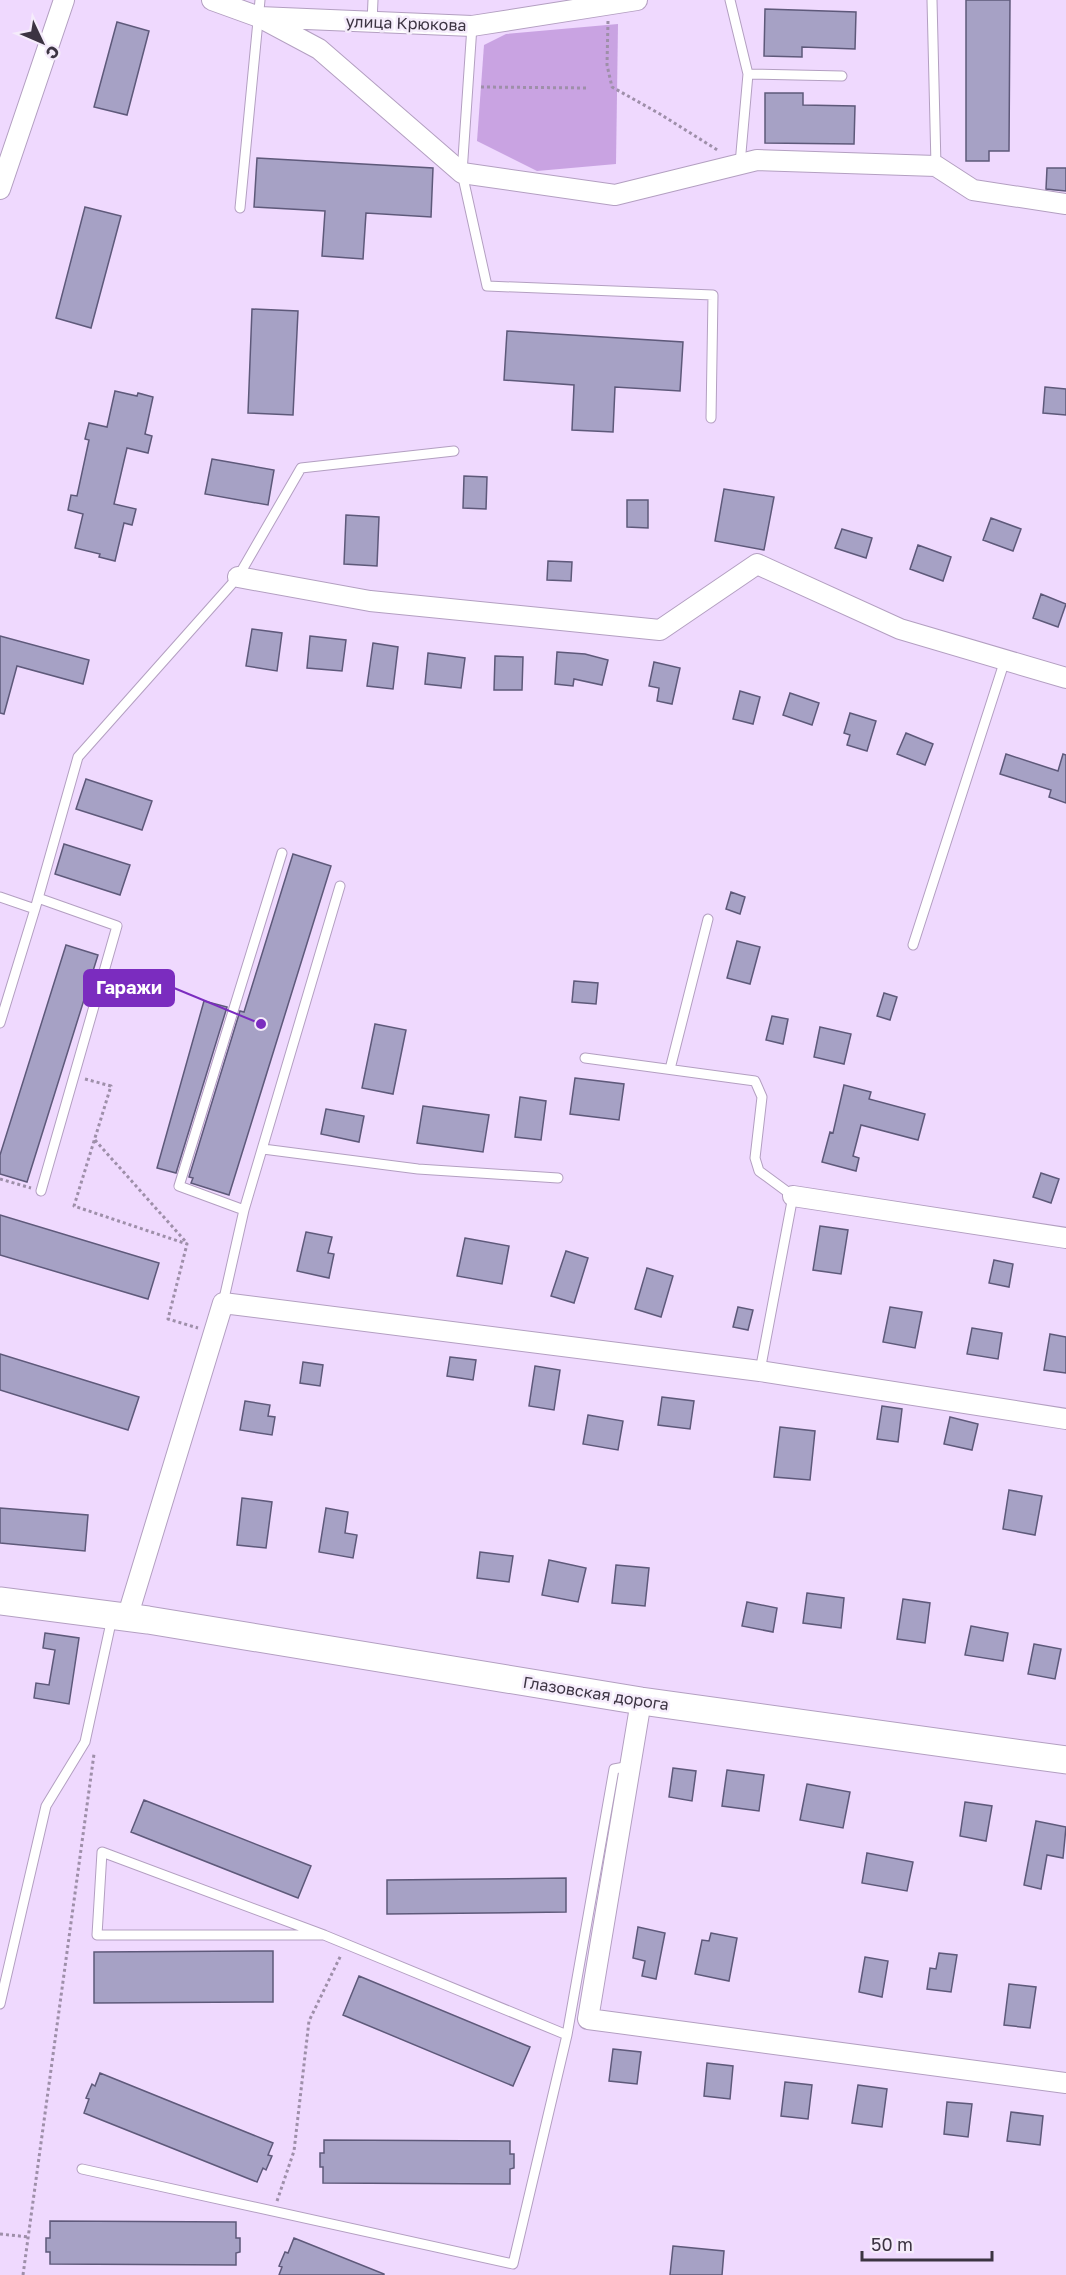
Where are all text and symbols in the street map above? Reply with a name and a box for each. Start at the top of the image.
street label: улица Крюкова [345,11,467,35]
north arrow [12,12,72,72]
text: С [42,41,64,63]
callout: Гаражи [84,970,174,1006]
text: Гаражи [96,976,162,998]
street label: Глазовская дорога [522,1672,670,1714]
scale bar [862,2224,992,2262]
text: 50 m [871,2233,913,2255]

